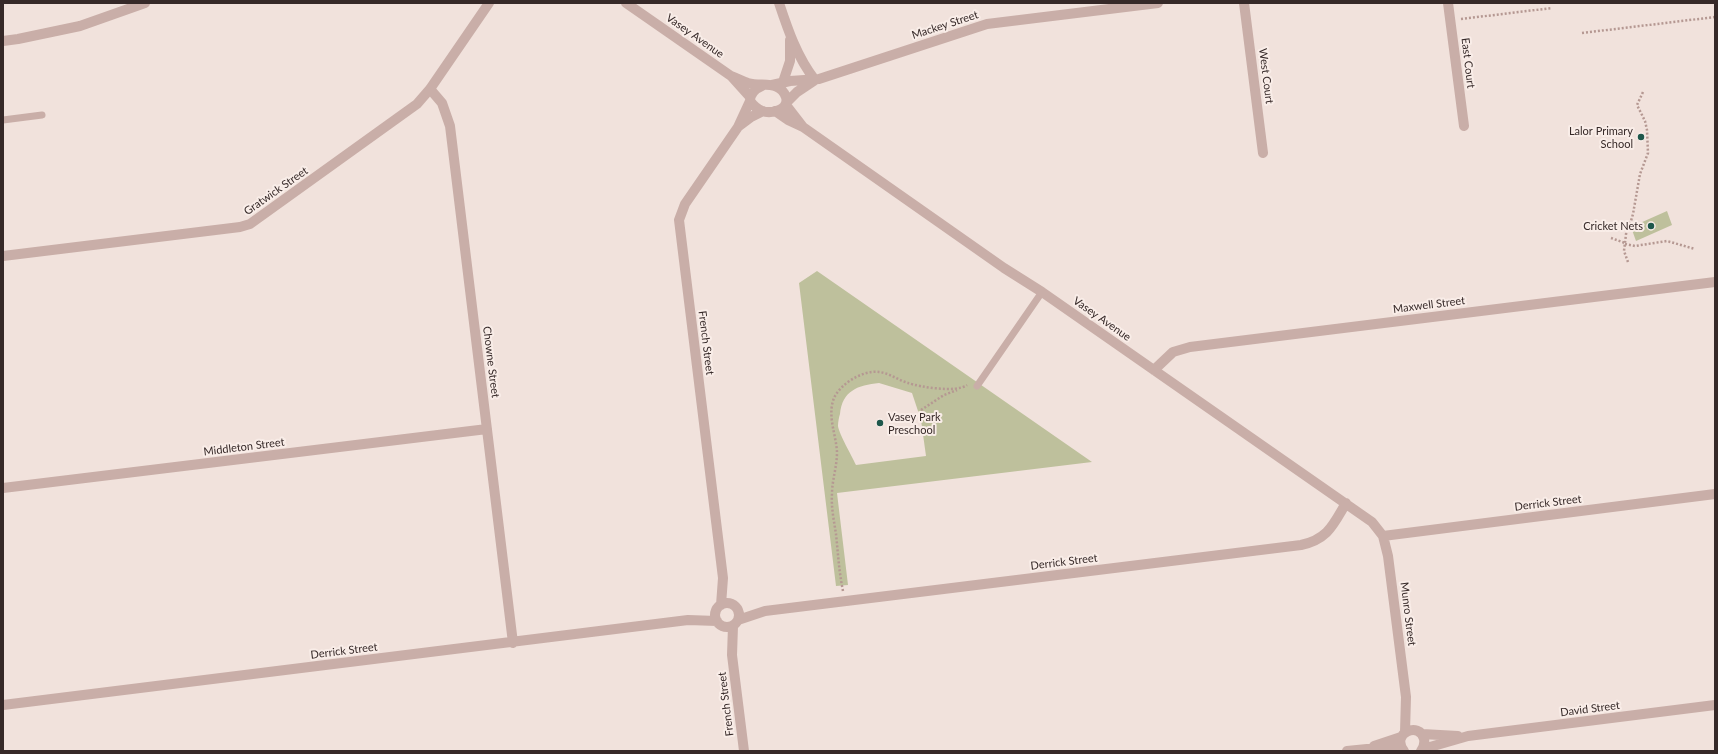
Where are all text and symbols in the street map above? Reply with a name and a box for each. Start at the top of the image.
street label: Mackey Street [910,8,980,42]
street label: Vasey Avenue [664,11,726,61]
street label: East Court [1458,37,1478,89]
street label: West Court [1256,48,1276,104]
place label: Lalor Primary School [1569,124,1633,150]
marker: Lalor Primary School [1636,132,1646,142]
street label: Gratwick Street [241,164,311,218]
place label: Cricket Nets [1583,219,1643,233]
marker: Cricket Nets [1646,221,1656,231]
street label: Vasey Avenue [1071,294,1133,344]
street label: Maxwell Street [1392,294,1466,316]
street label: French Street [696,310,716,376]
street label: Chowne Street [480,325,502,399]
place label: Vasey Park Preschool [888,410,941,436]
marker: Vasey Park Preschool [875,418,885,428]
street label: Middleton Street [203,435,285,459]
street label: Derrick Street [1514,492,1582,514]
street label: Derrick Street [1030,551,1098,573]
street label: Munro Street [1398,581,1418,647]
street label: Derrick Street [310,640,378,662]
street label: French Street [716,671,736,737]
street label: David Street [1560,699,1620,719]

